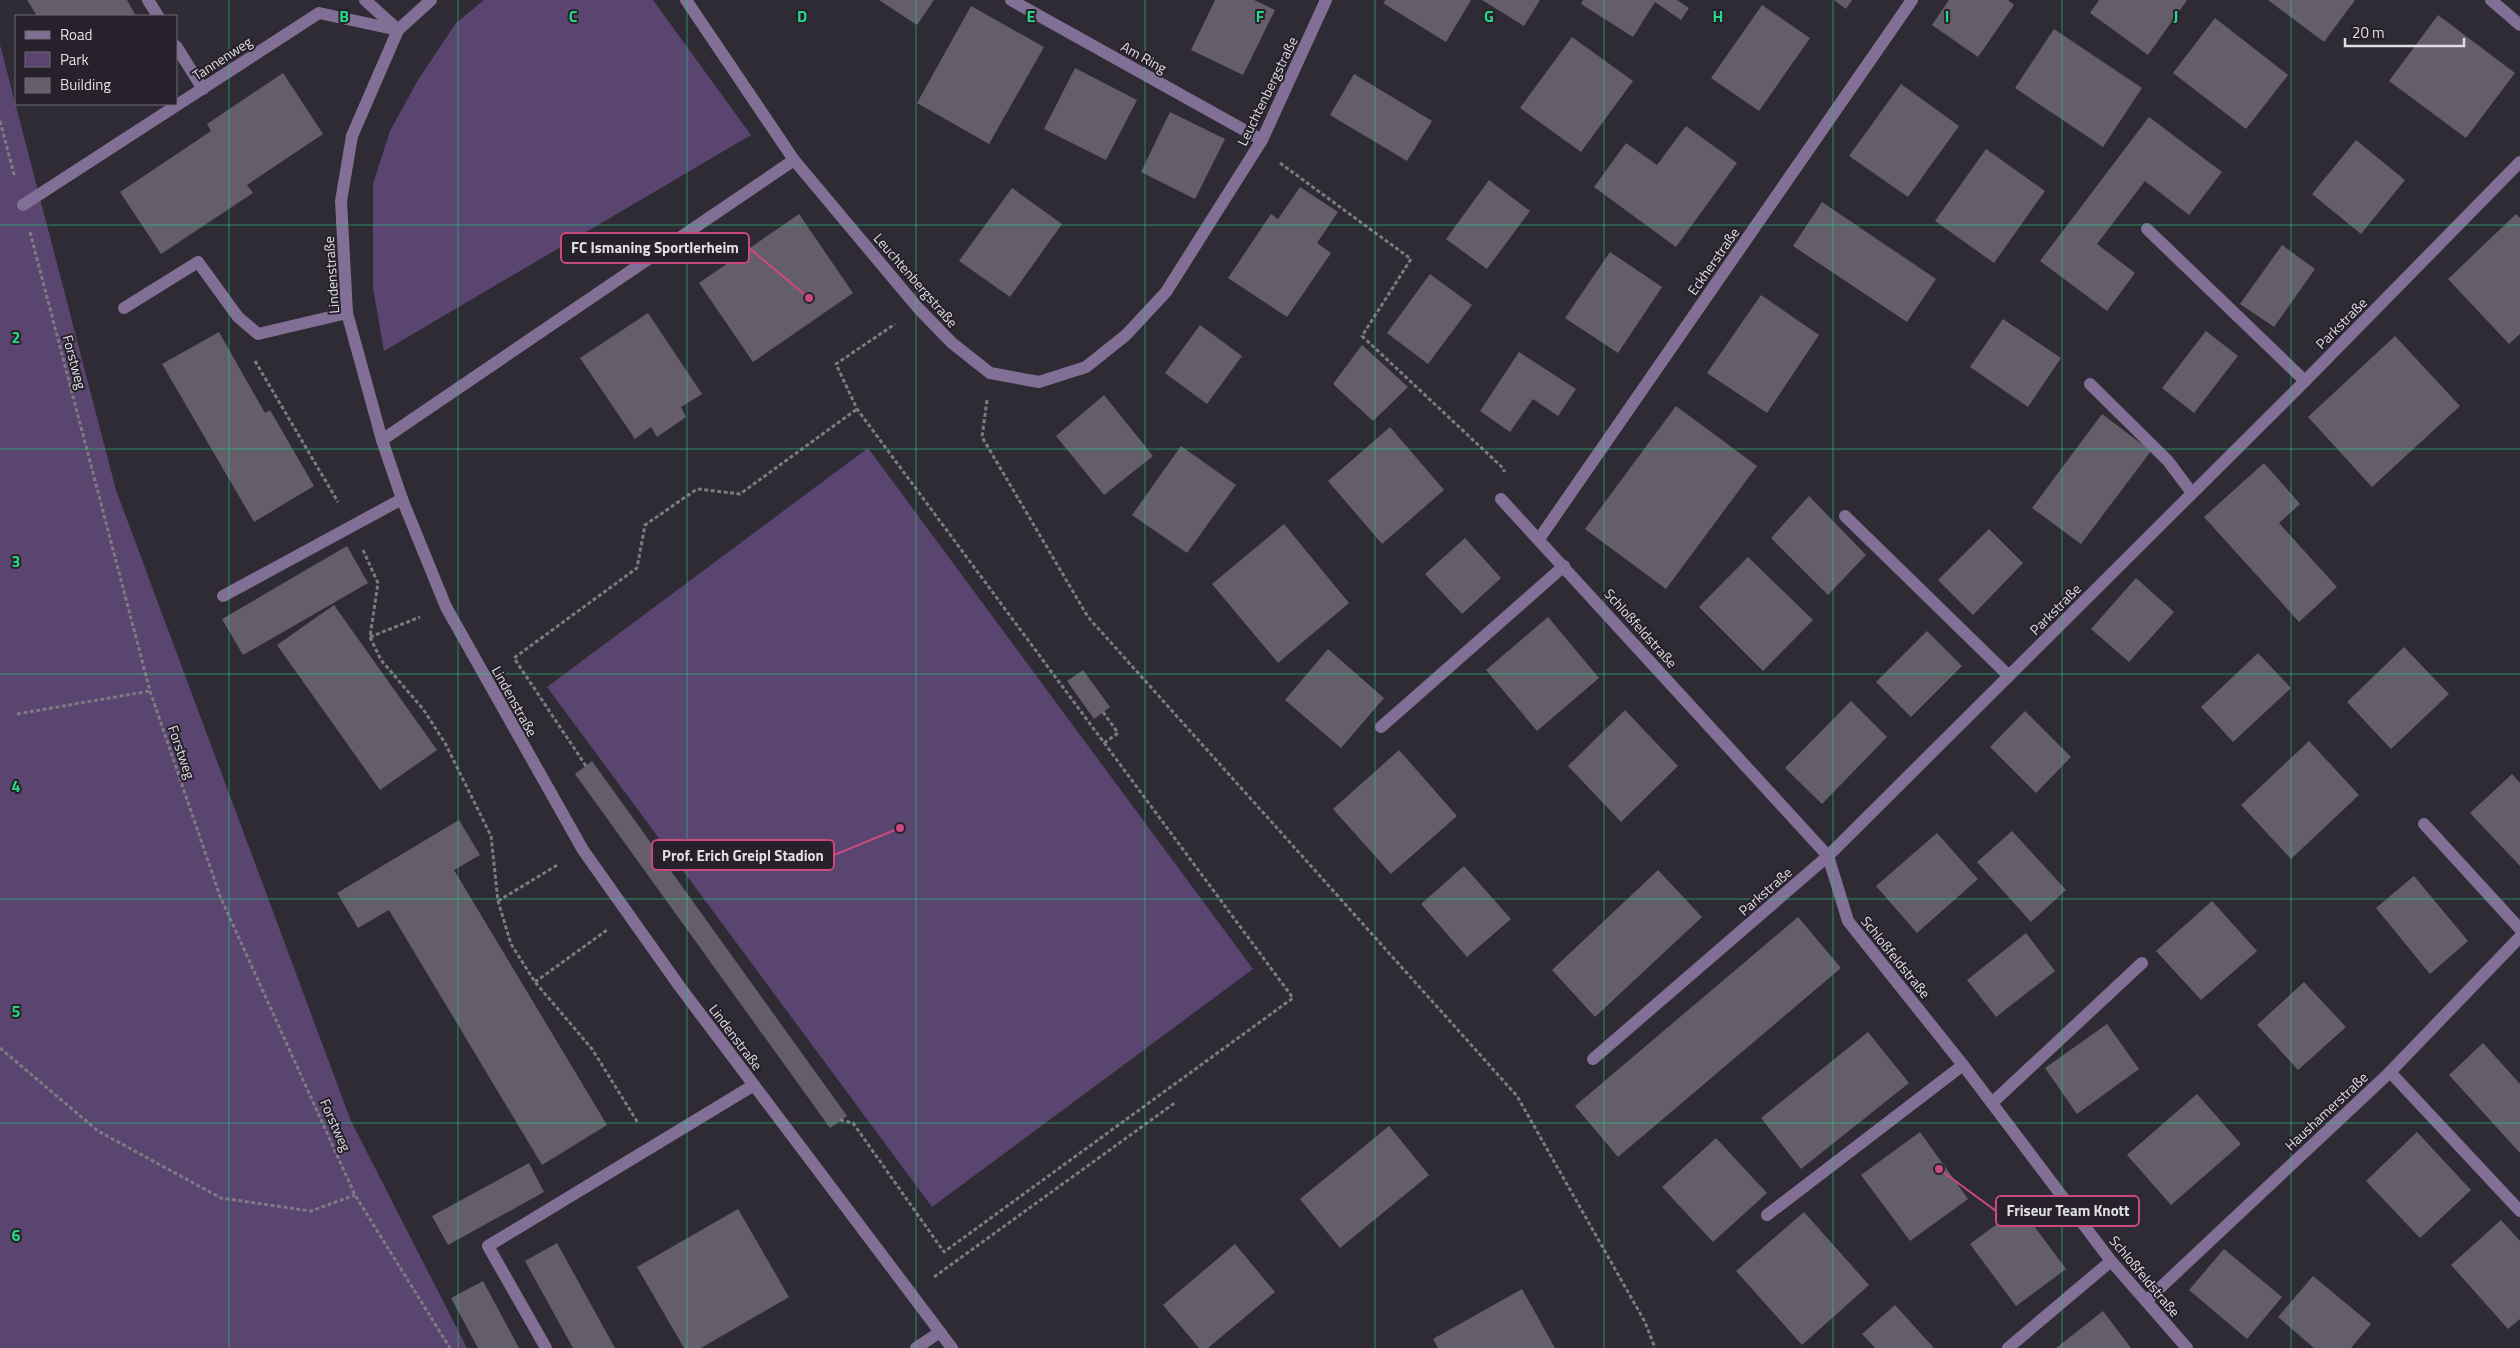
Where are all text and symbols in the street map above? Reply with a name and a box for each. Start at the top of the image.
text: B [339,4,349,28]
text: C [569,4,578,28]
text: D [797,4,807,28]
text: E [1027,4,1036,28]
text: F [1256,4,1265,28]
text: G [1484,4,1494,28]
text: H [1713,4,1723,28]
text: I [1945,4,1949,28]
text: J [2174,4,2178,28]
legend [15,15,178,105]
scale bar [2345,15,2464,47]
text: 20 m [2352,21,2385,44]
text: Road [60,23,92,46]
street label: Tannenweg [188,31,256,85]
street label: Leuchtenbergstraße [1231,33,1303,149]
street label: Am Ring [1117,36,1171,78]
text: Park [60,48,89,71]
text: Building [60,73,111,96]
street label: Eckherstraße [1682,223,1744,299]
street label: Leuchtenbergstraße [869,228,963,332]
callout: FC Ismaning Sportlerheim [561,233,749,263]
street label: Lindenstraße [318,236,344,314]
text: FC Ismaning Sportlerheim [571,236,739,259]
street label: Parkstraße [2311,293,2371,353]
text: 2 [12,325,20,349]
street label: Forstweg [58,332,92,392]
text: 3 [12,549,20,573]
street label: Parkstraße [2025,579,2085,639]
street label: Schloßfeldstraße [1600,584,1682,672]
street label: Lindenstraße [487,662,543,740]
street label: Forstweg [163,722,201,782]
text: 4 [12,774,21,798]
callout: Prof. Erich Greipl Stadion [652,840,834,870]
text: Prof. Erich Greipl Stadion [662,844,824,867]
street label: Parkstraße [1734,862,1796,920]
street label: Schloßfeldstraße [1856,911,1936,1003]
text: 5 [12,999,21,1023]
street label: Lindenstraße [704,1000,768,1074]
street label: Haushamerstraße [2280,1067,2372,1155]
street label: Forstweg [315,1095,357,1155]
callout: Friseur Team Knott [1996,1196,2139,1226]
text: Friseur Team Knott [2006,1199,2130,1222]
text: 6 [12,1223,21,1247]
street label: Schloßfeldstraße [2105,1231,2185,1321]

